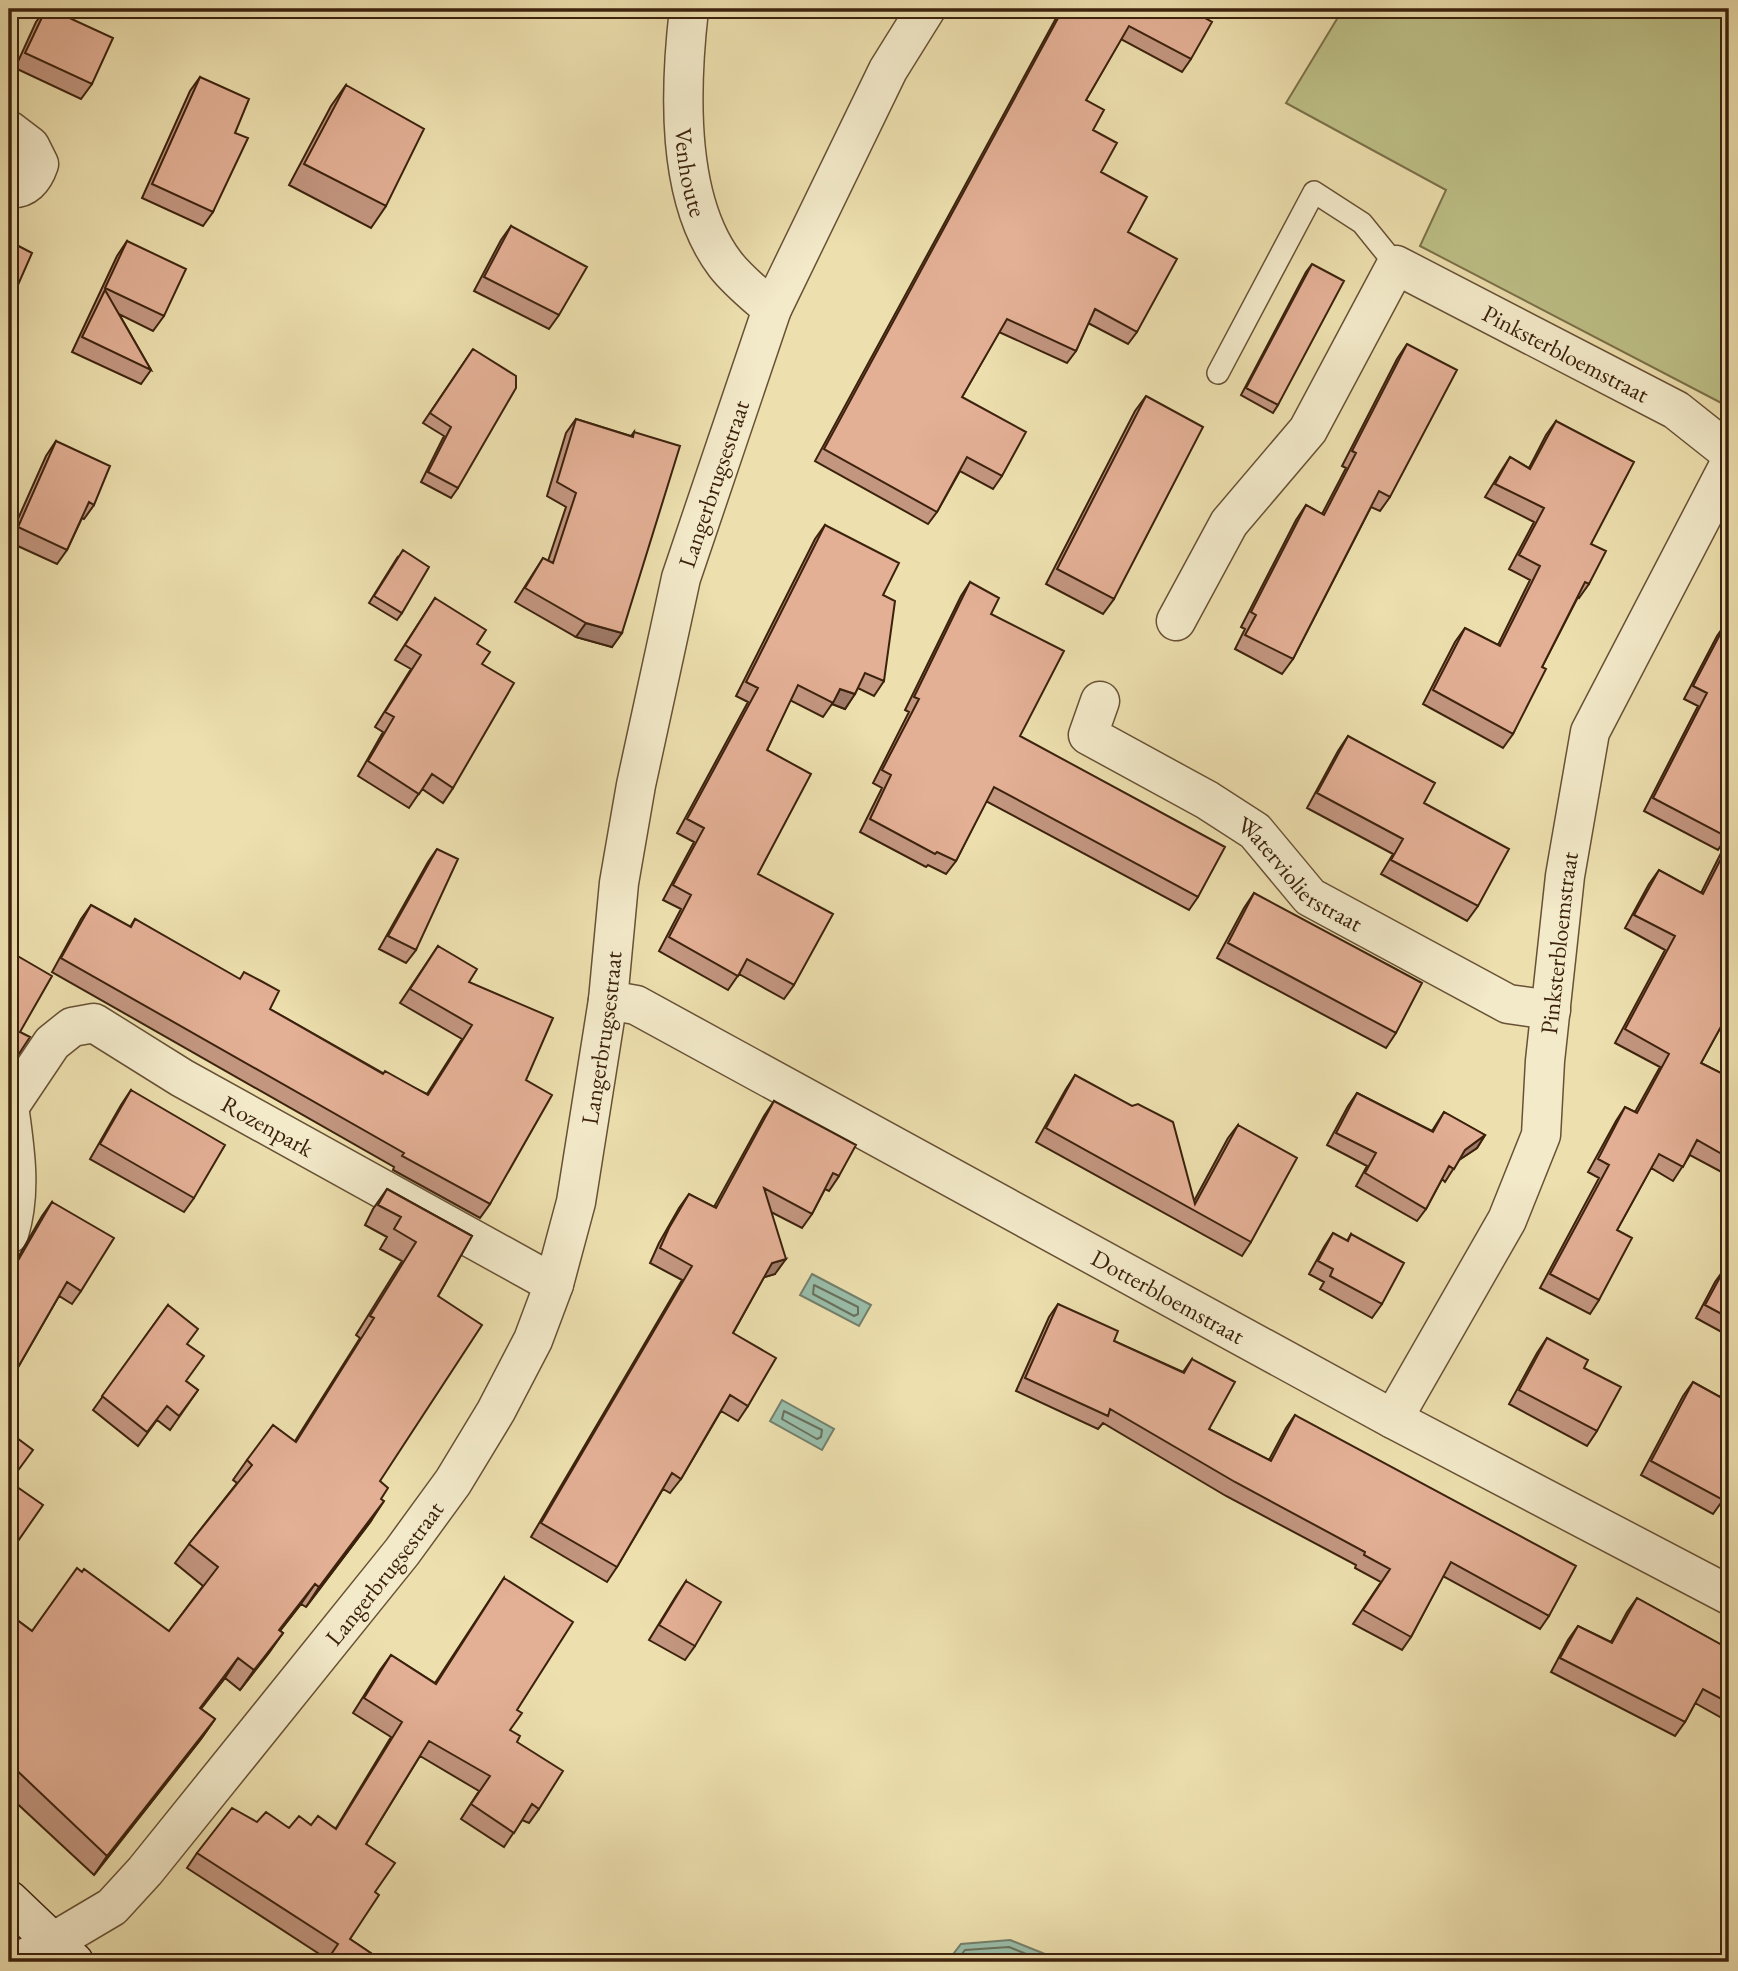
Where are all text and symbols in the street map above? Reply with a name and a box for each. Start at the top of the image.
street label: Venhoute [668,127,715,221]
street label: Pinksterbloemstraat [1477,297,1655,409]
street label: Langerbrugsestraat [670,395,756,571]
street label: Waterviolierstraat [1232,809,1369,938]
street label: Pinksterbloemstraat [1533,849,1585,1036]
street label: Langerbrugsestraat [573,949,628,1127]
street label: Rozenpark [216,1088,320,1164]
street label: Dotterbloemstraat [1086,1242,1251,1351]
street label: Langerbrugsestraat [318,1494,450,1651]

